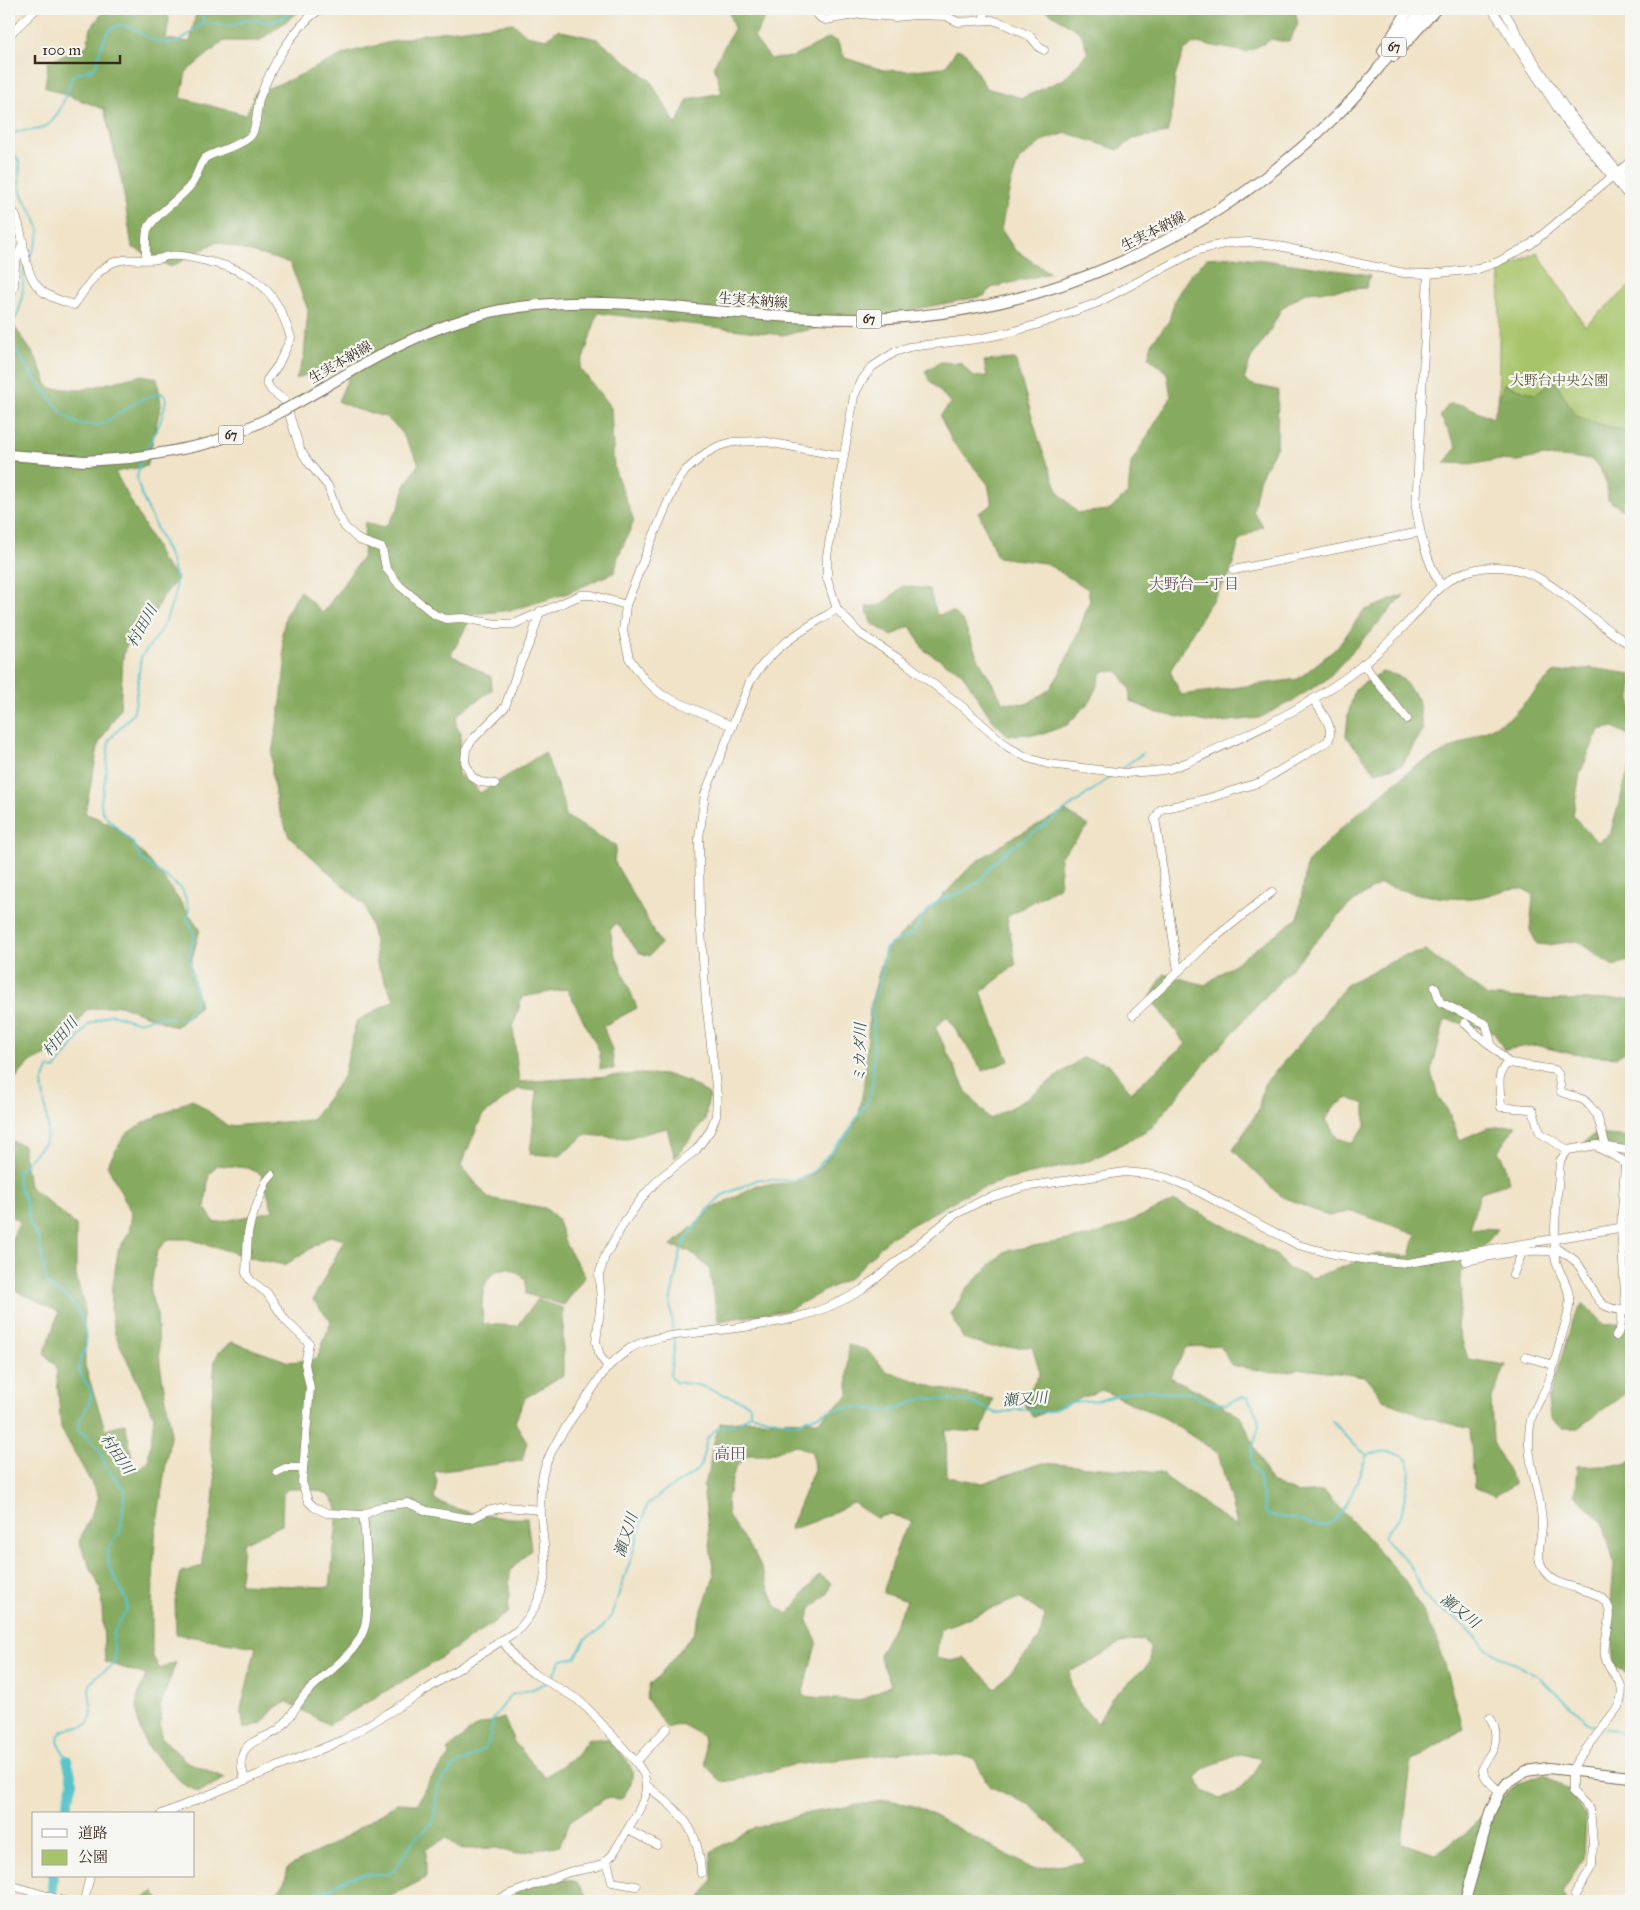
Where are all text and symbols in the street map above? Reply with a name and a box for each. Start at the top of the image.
scale bar [35,32,120,64]
road number: 67 [1382,38,1406,56]
text: 100 m [42,41,82,59]
street label: 生実本納線 [1118,208,1188,255]
street label: 生実本納線 [717,290,788,311]
road number: 67 [856,310,882,328]
street label: 生実本納線 [306,338,375,387]
park label: 大野台中央公園 [1510,372,1608,389]
road number: 67 [218,426,244,444]
district label: 大野台一丁目 [1149,575,1239,593]
water label: 村田川 [123,600,162,650]
water label: 村田川 [39,1012,83,1060]
water label: ミカダ川 [850,1021,870,1083]
water label: 瀬又川 [1002,1388,1050,1410]
water label: 村田川 [97,1430,138,1479]
district label: 高田 [714,1444,746,1463]
water label: 瀬又川 [610,1509,642,1559]
water label: 瀬又川 [1437,1590,1485,1633]
legend [32,1812,195,1878]
text: 道路 [78,1824,108,1842]
text: 公園 [78,1848,108,1866]

